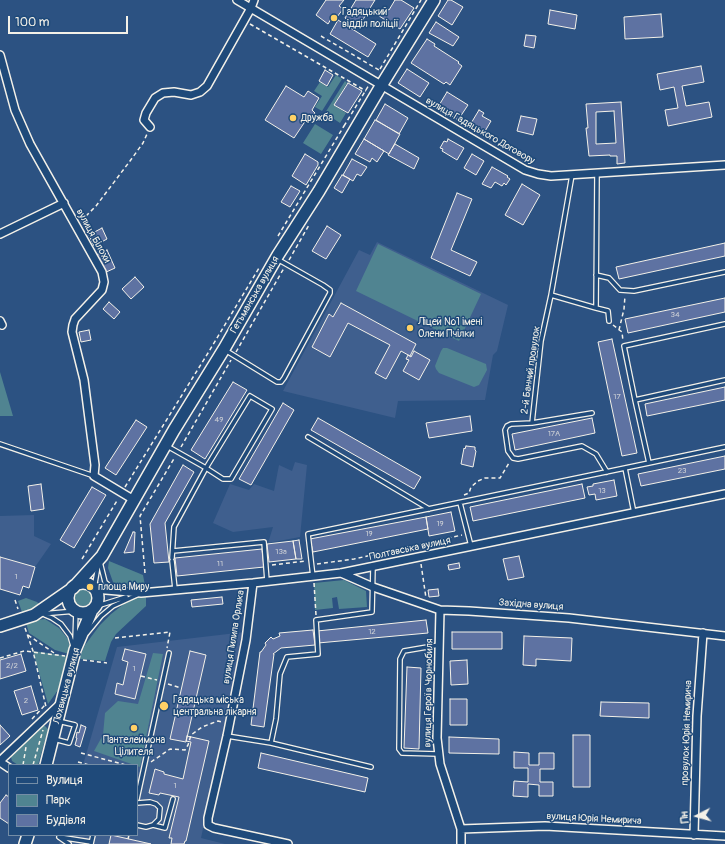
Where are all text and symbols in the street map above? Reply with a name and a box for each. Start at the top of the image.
place label: Гадяцький відділ поліції [342,6,399,30]
scale bar [10,8,130,34]
marker: Гадяцький відділ поліції [329,13,339,23]
text: 100 m [15,15,49,30]
street label: вулиця Гадяцького Договору [423,95,537,167]
place label: Дружба [301,112,333,124]
marker: Дружба [288,113,298,123]
street label: вулиця Білохи [73,207,113,265]
street label: Гетьманська вулиця [228,254,282,336]
house number: 34 [670,310,680,320]
place label: Ліцей №1 імені Олени Пчілки [418,316,482,340]
marker: Ліцей №1 імені Олени Пчілки [405,323,415,333]
street label: 2-й Банний провулок [519,325,543,415]
house number: 17 [613,392,621,402]
house number: 49 [215,415,223,425]
house number: 17А [548,429,560,439]
house number: 23 [678,466,686,476]
house number: 13 [598,486,606,496]
house number: 19 [436,519,444,529]
house number: 19 [365,529,373,539]
street label: Полтавська вулиця [368,535,452,563]
house number: 13а [275,547,287,557]
house number: 11 [217,559,223,569]
house number: 1 [14,572,18,582]
place label: площа Миру [98,581,149,593]
marker: площа Миру [85,582,95,592]
street label: вулиця Пилипа Орлика [221,589,247,685]
street label: Західна вулиця [498,597,564,613]
house number: 12 [368,627,376,637]
street label: вулиця Героїв Чорнобиля [422,638,436,748]
street label: Лохвицька вулиця [51,647,83,725]
house number: 2/2 [6,661,18,671]
house number: 1 [132,664,136,674]
street label: провулок Юрія Немирича [679,680,695,786]
place label: Гадяцька міська центральна лікарня [173,694,256,718]
house number: 2 [24,696,28,706]
marker: Гадяцька міська центральна лікарня [158,700,170,712]
marker: Пантелеймона Цілителя [129,723,139,733]
place label: Пантелеймона Цілителя [103,734,165,758]
legend [8,764,138,836]
text: Вулиця [46,773,83,788]
house number: 1 [173,781,177,791]
text: Парк [46,793,71,808]
north arrow [677,796,717,836]
street label: вулиця Юрія Немирича [546,811,642,827]
text: Пн [677,811,692,824]
text: Будівля [46,813,86,828]

